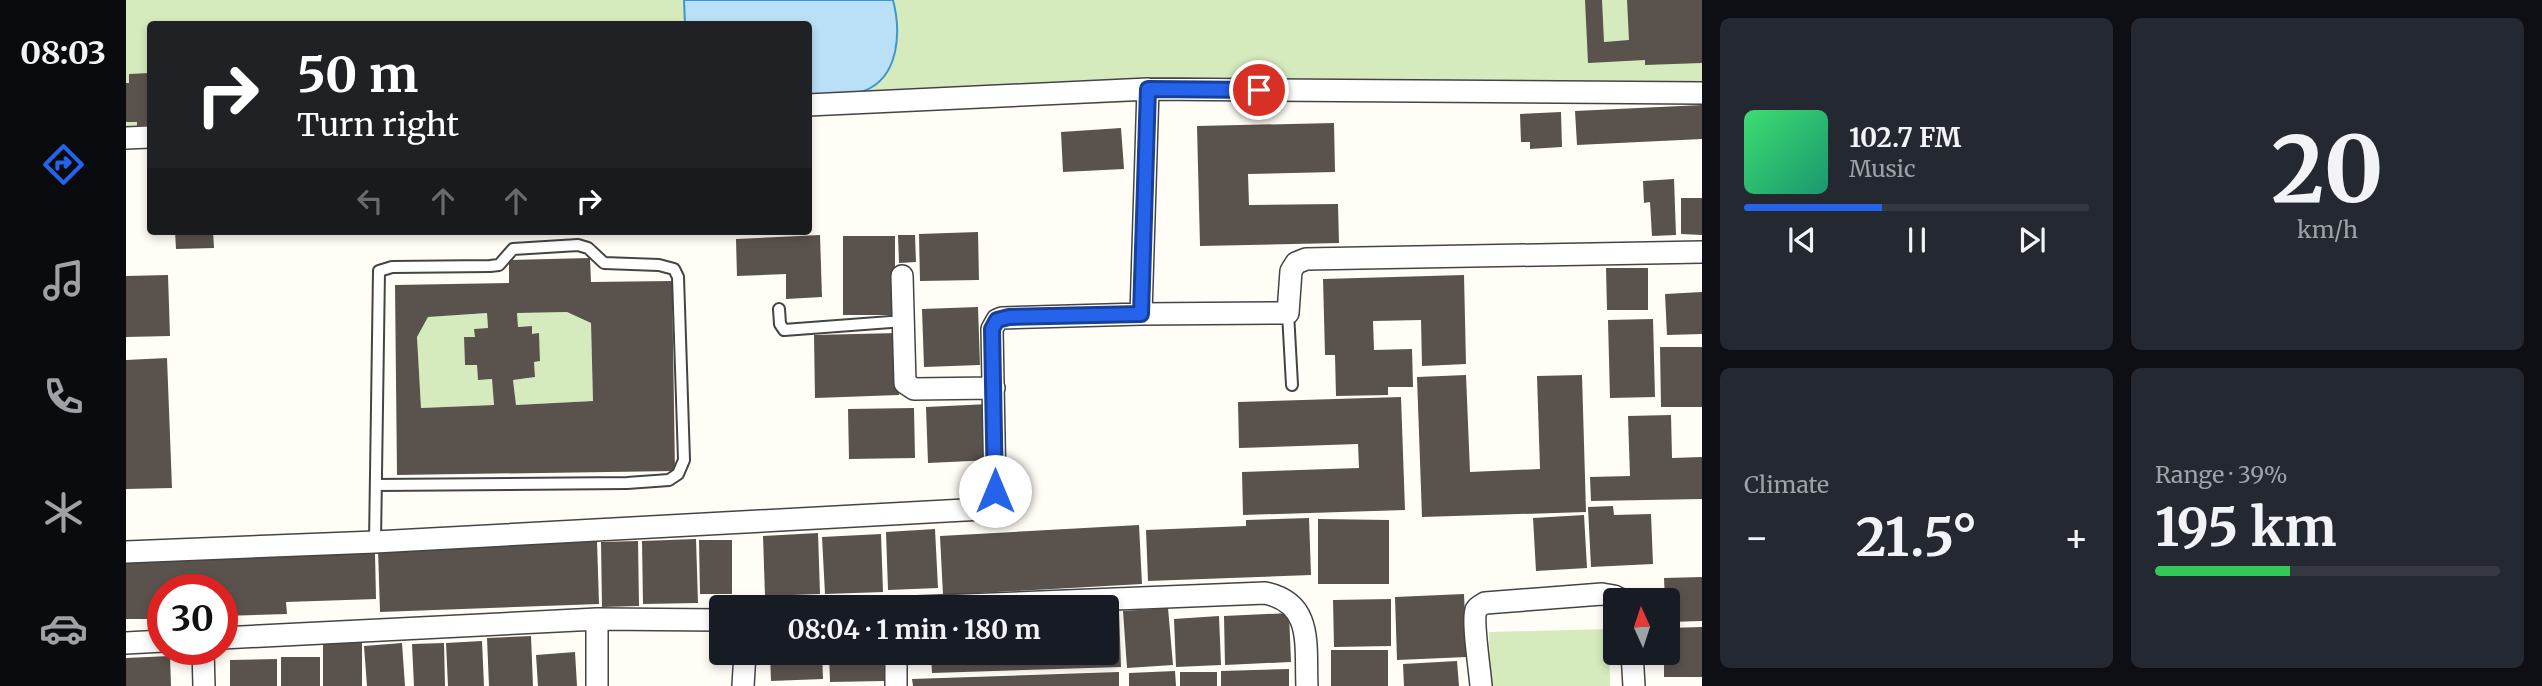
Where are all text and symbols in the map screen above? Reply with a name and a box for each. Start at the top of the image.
text: 08:03 [20,33,106,73]
text: 50 m [297,44,418,105]
icon: right [182,49,273,140]
pin [1229,60,1289,120]
icon: arrive [1240,71,1278,109]
text: Turn right [297,105,459,145]
text: 20 [2271,112,2384,227]
text: 102.7 FM [1849,121,1961,154]
icon: directions [39,140,88,189]
text: Music [1849,154,1916,183]
icon: left [351,182,389,220]
icon: ahead [424,182,462,220]
icon: ahead [497,182,535,220]
icon: right [570,182,608,220]
text: km/h [2297,215,2358,244]
icon: previous [1783,221,1821,259]
icon: pause [1898,221,1936,259]
icon: next [2013,221,2051,259]
icon: music [39,256,88,305]
icon: phone [39,372,88,421]
position arrow [958,454,1032,528]
text: Range · 39% [2155,460,2288,489]
text: Climate [1744,470,1829,499]
icon: climate [39,488,88,537]
text: 195 km [2155,495,2337,560]
text: 21.5° [1856,505,1977,570]
text: − [1744,514,1769,561]
text: + [2064,514,2089,561]
speed limit sign: 30 [147,574,238,665]
north arrow [1603,588,1680,665]
map controls [1603,588,1680,665]
icon: car [39,604,88,653]
text: 08:04 · 1 min · 180 m [787,613,1041,646]

